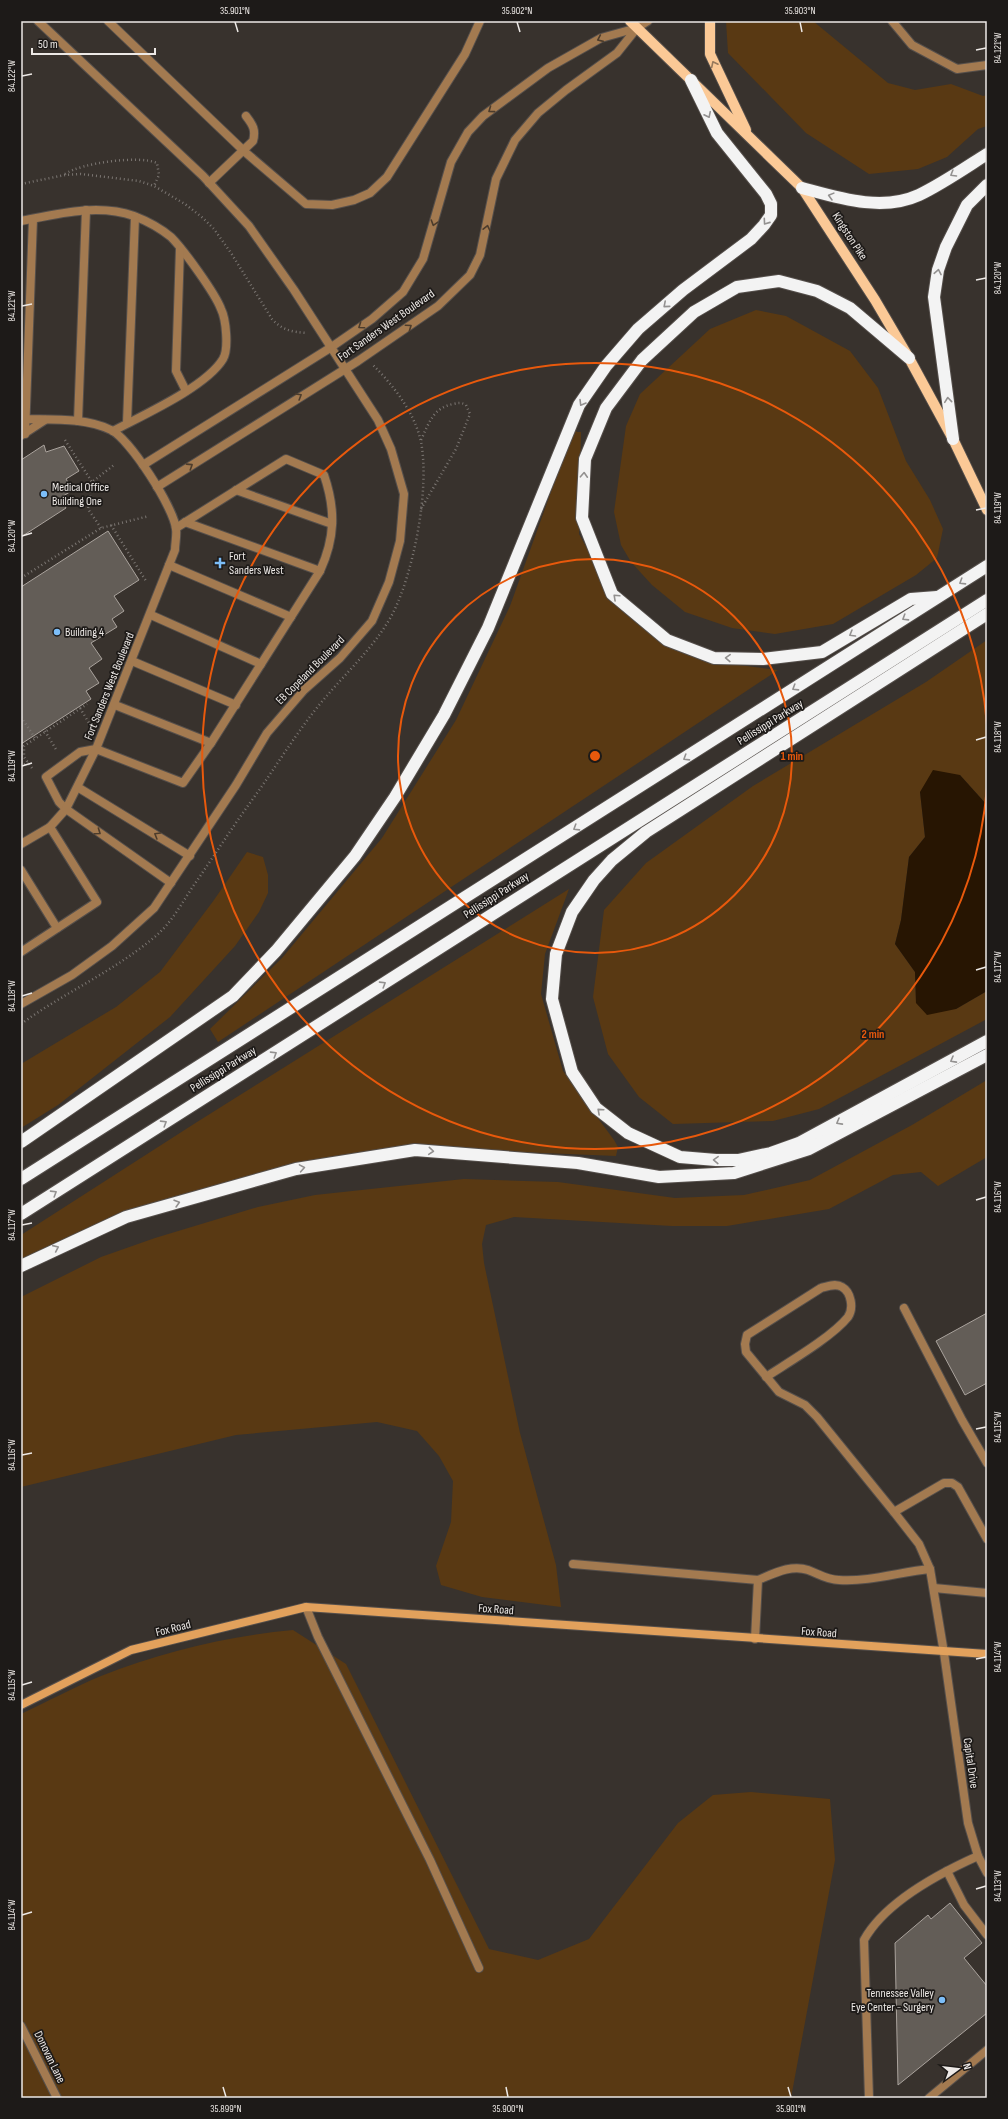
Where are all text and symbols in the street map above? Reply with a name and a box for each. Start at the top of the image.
text: 35.901°N [220,5,250,17]
text: 35.902°N [502,5,532,17]
text: 35.903°N [785,5,816,17]
scale bar [32,30,155,56]
text: 84.121°W [992,32,1004,64]
one-way arrow [597,34,604,42]
text: 50 m [38,37,58,52]
text: 84.122°W [6,59,18,92]
one-way arrow [712,61,719,69]
one-way arrow [489,105,496,112]
one-way arrow [703,111,711,118]
one-way arrow [950,170,957,177]
one-way arrow [828,192,834,200]
street label: Kingston Pike [829,210,871,263]
one-way arrow [764,218,771,225]
one-way arrow [430,219,439,226]
one-way arrow [482,225,490,231]
text: 84.120°W [992,261,1004,294]
one-way arrow [933,269,942,275]
street label: Fort Sanders West Boulevard [335,286,438,364]
text: 84.121°W [6,290,18,322]
one-way arrow [663,300,671,307]
one-way arrow [359,321,366,328]
one-way arrow [405,324,412,332]
one-way arrow [295,394,302,401]
one-way arrow [944,397,953,404]
one-way arrow [579,399,586,406]
one-way arrow [186,463,193,471]
one-way arrow [580,472,588,478]
place label: Medical Office Building One [52,480,109,509]
marker: Medical Office Building One [39,489,49,499]
text: 84.119°W [992,492,1004,524]
text: 84.120°W [6,519,18,552]
place label: Fort Sanders West [229,549,284,578]
marker: Fort Sanders West [214,557,226,569]
one-way arrow [960,577,967,584]
one-way arrow [614,595,621,602]
one-way arrow [902,614,909,621]
place label: Building 4 [65,625,104,640]
marker: Building 4 [52,627,62,637]
one-way arrow [849,629,856,636]
street label: Fort Sanders West Boulevard [81,630,138,742]
street label: EB Copeland Boulevard [273,633,348,708]
one-way arrow [725,654,731,663]
one-way arrow [792,683,799,691]
street label: Pellissippi Parkway [735,696,806,749]
text: 84.118°W [992,721,1004,753]
centre of rings [588,749,602,763]
text: 1 min [781,749,803,764]
text: 84.119°W [6,750,18,782]
one-way arrow [683,753,690,761]
one-way arrow [573,823,580,830]
one-way arrow [94,827,101,835]
one-way arrow [154,833,161,840]
street label: Pellissippi Parkway [461,869,532,922]
text: 84.117°W [992,951,1004,983]
text: 84.118°W [6,980,18,1012]
one-way arrow [379,981,386,989]
text: 2 min [862,1027,884,1042]
street label: Pellissippi Parkway [188,1043,259,1096]
one-way arrow [269,1051,276,1058]
one-way arrow [950,1055,957,1062]
one-way arrow [597,1108,604,1115]
one-way arrow [836,1118,843,1125]
one-way arrow [160,1120,167,1128]
one-way arrow [428,1146,434,1155]
one-way arrow [713,1156,719,1164]
one-way arrow [299,1164,306,1173]
text: 84.116°W [992,1181,1004,1213]
one-way arrow [50,1190,57,1197]
one-way arrow [173,1199,180,1208]
text: 84.117°W [6,1209,18,1241]
one-way arrow [52,1245,59,1253]
text: 84.115°W [992,1411,1004,1443]
text: 84.116°W [6,1439,18,1471]
street label: Fox Road [478,1601,514,1618]
street label: Fox Road [154,1617,192,1640]
street label: Fox Road [801,1624,837,1641]
text: 84.114°W [992,1641,1004,1673]
text: 84.115°W [6,1669,18,1701]
street label: Capital Drive [960,1737,981,1789]
text: 84.113°W [992,1870,1004,1902]
text: 84.114°W [6,1899,18,1931]
place label: Tennessee Valley Eye Center - Surgery [851,1986,934,2015]
marker: Tennessee Valley Eye Center - Surgery [937,1995,947,2005]
street label: Donovan Lane [31,2029,69,2086]
north arrow [938,2049,978,2089]
text: N [960,2062,974,2071]
text: 35.899°N [210,2103,242,2115]
text: 35.900°N [492,2103,524,2115]
text: 35.901°N [776,2103,806,2115]

